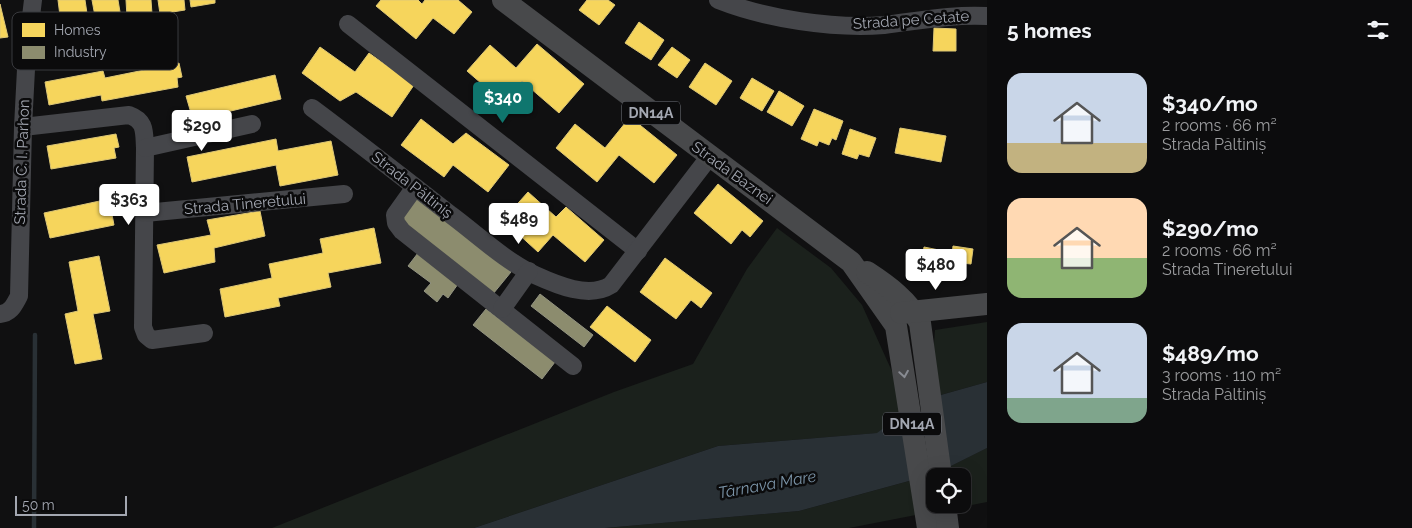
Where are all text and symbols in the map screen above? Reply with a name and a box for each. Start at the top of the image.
street label: Strada pe Cetate [852,7,970,33]
legend [12,12,178,70]
icon: filters [1364,16,1392,44]
text: 5 homes [1007,18,1092,43]
text: Homes [54,22,101,38]
text: Industry [54,44,107,60]
pin: $340 [473,82,533,124]
text: $340 [484,88,522,107]
text: $340/mo [1162,91,1258,116]
icon: home [1047,93,1107,153]
street label: Strada C. I. Parhon [11,99,33,225]
road number: DN14A [622,102,680,125]
pin: $290 [172,110,232,152]
text: $290 [183,116,221,135]
text: 2 rooms · 66 m² [1162,116,1277,135]
text: Strada Păltiniș [1162,135,1266,154]
street label: Strada Baznei [688,138,776,208]
street label: Strada Păltiniș [368,148,456,222]
pin: $363 [99,184,159,226]
text: $363 [110,190,148,209]
street label: Strada Tineretului [183,190,307,218]
pin: $489 [489,202,549,245]
text: $489 [500,209,538,228]
text: $290/mo [1162,216,1258,241]
icon: home [1047,218,1107,278]
text: 2 rooms · 66 m² [1162,241,1277,260]
pin: $480 [906,248,966,291]
text: $480 [917,255,955,274]
text: Strada Tineretului [1162,260,1292,279]
text: $489/mo [1162,341,1259,366]
icon: home [1047,343,1107,403]
text: 3 rooms · 110 m² [1162,366,1281,385]
one-way arrow [898,370,908,378]
text: Strada Păltiniș [1162,385,1266,404]
road number: DN14A [883,412,941,436]
water label: Târnava Mare [717,466,818,502]
map controls [926,468,971,513]
button: locate [926,468,971,513]
scale bar [15,493,128,516]
text: 50 m [22,497,55,513]

